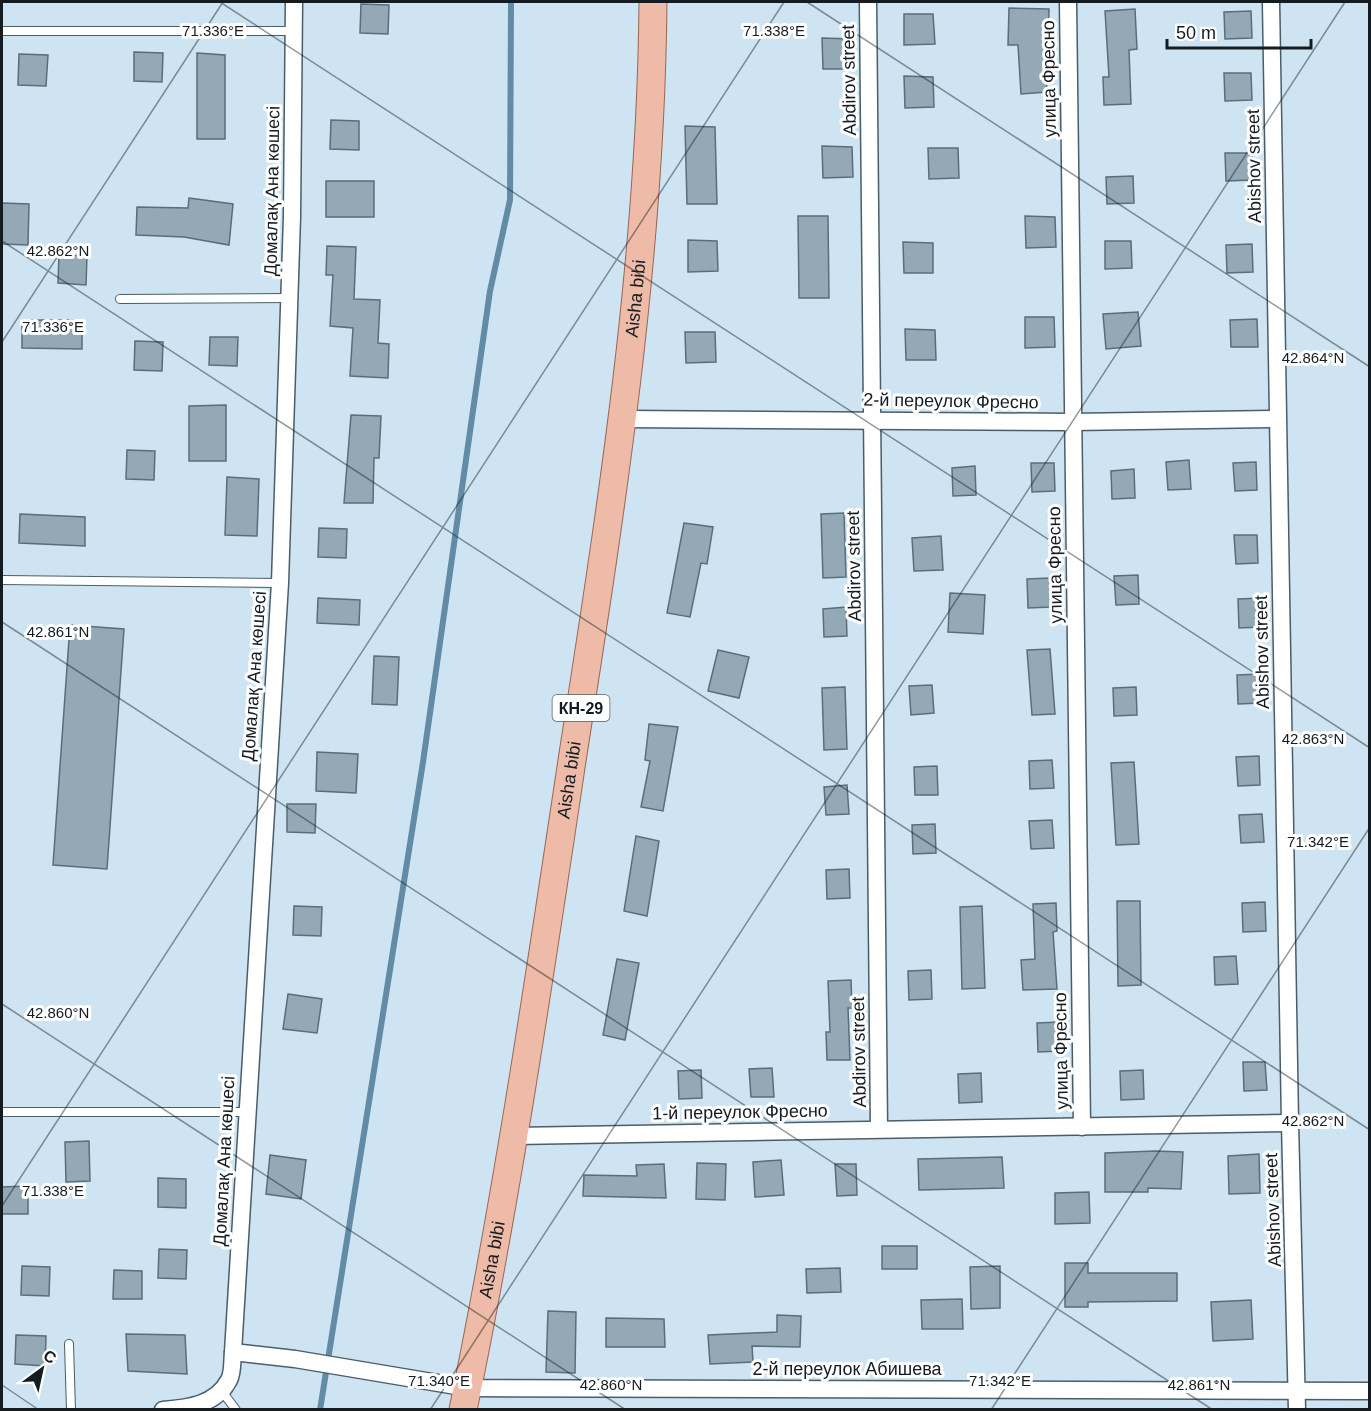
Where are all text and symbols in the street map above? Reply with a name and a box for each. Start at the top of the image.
scale bar [1167,12,1311,50]
street label: улица Фресно [1038,20,1060,138]
text: 71.336°E [182,22,244,39]
text: 71.338°E [743,22,805,39]
text: 50 m [1176,23,1216,43]
street label: Abdirov street [838,24,860,136]
street label: Домалақ Ана көшесі [261,106,283,276]
street label: Abishov street [1243,109,1265,223]
text: 42.862°N [27,242,89,259]
street label: Aisha bibi [622,259,649,339]
text: 71.336°E [22,318,84,335]
text: 42.864°N [1282,349,1344,366]
street label: 2-й переулок Фресно [863,389,1039,413]
street label: улица Фресно [1044,506,1066,624]
street label: Abdirov street [843,510,865,622]
street label: Домалақ Ана көшесі [238,590,270,762]
street label: Abishov street [1251,595,1273,709]
text: 42.861°N [27,623,89,640]
road number: КН-29 [552,695,610,721]
text: 42.863°N [1282,730,1344,747]
street label: Aisha bibi [553,740,585,820]
text: 71.342°E [1287,833,1349,850]
street label: улица Фресно [1050,992,1072,1110]
street label: Abdirov street [848,996,870,1108]
text: 42.860°N [27,1004,89,1021]
street label: Домалақ Ана көшесі [210,1075,238,1247]
street label: 1-й переулок Фресно [652,1100,828,1124]
text: 42.862°N [1282,1112,1344,1129]
street label: Abishov street [1261,1153,1285,1267]
text: 71.338°E [22,1182,84,1199]
street label: Aisha bibi [475,1220,509,1300]
north arrow [12,1339,72,1399]
text: С [40,1347,60,1367]
street label: 2-й переулок Абишева [752,1359,943,1379]
text: 71.340°E [408,1372,470,1389]
text: 71.342°E [969,1372,1031,1389]
text: 42.860°N [580,1376,642,1393]
text: 42.861°N [1168,1376,1230,1393]

